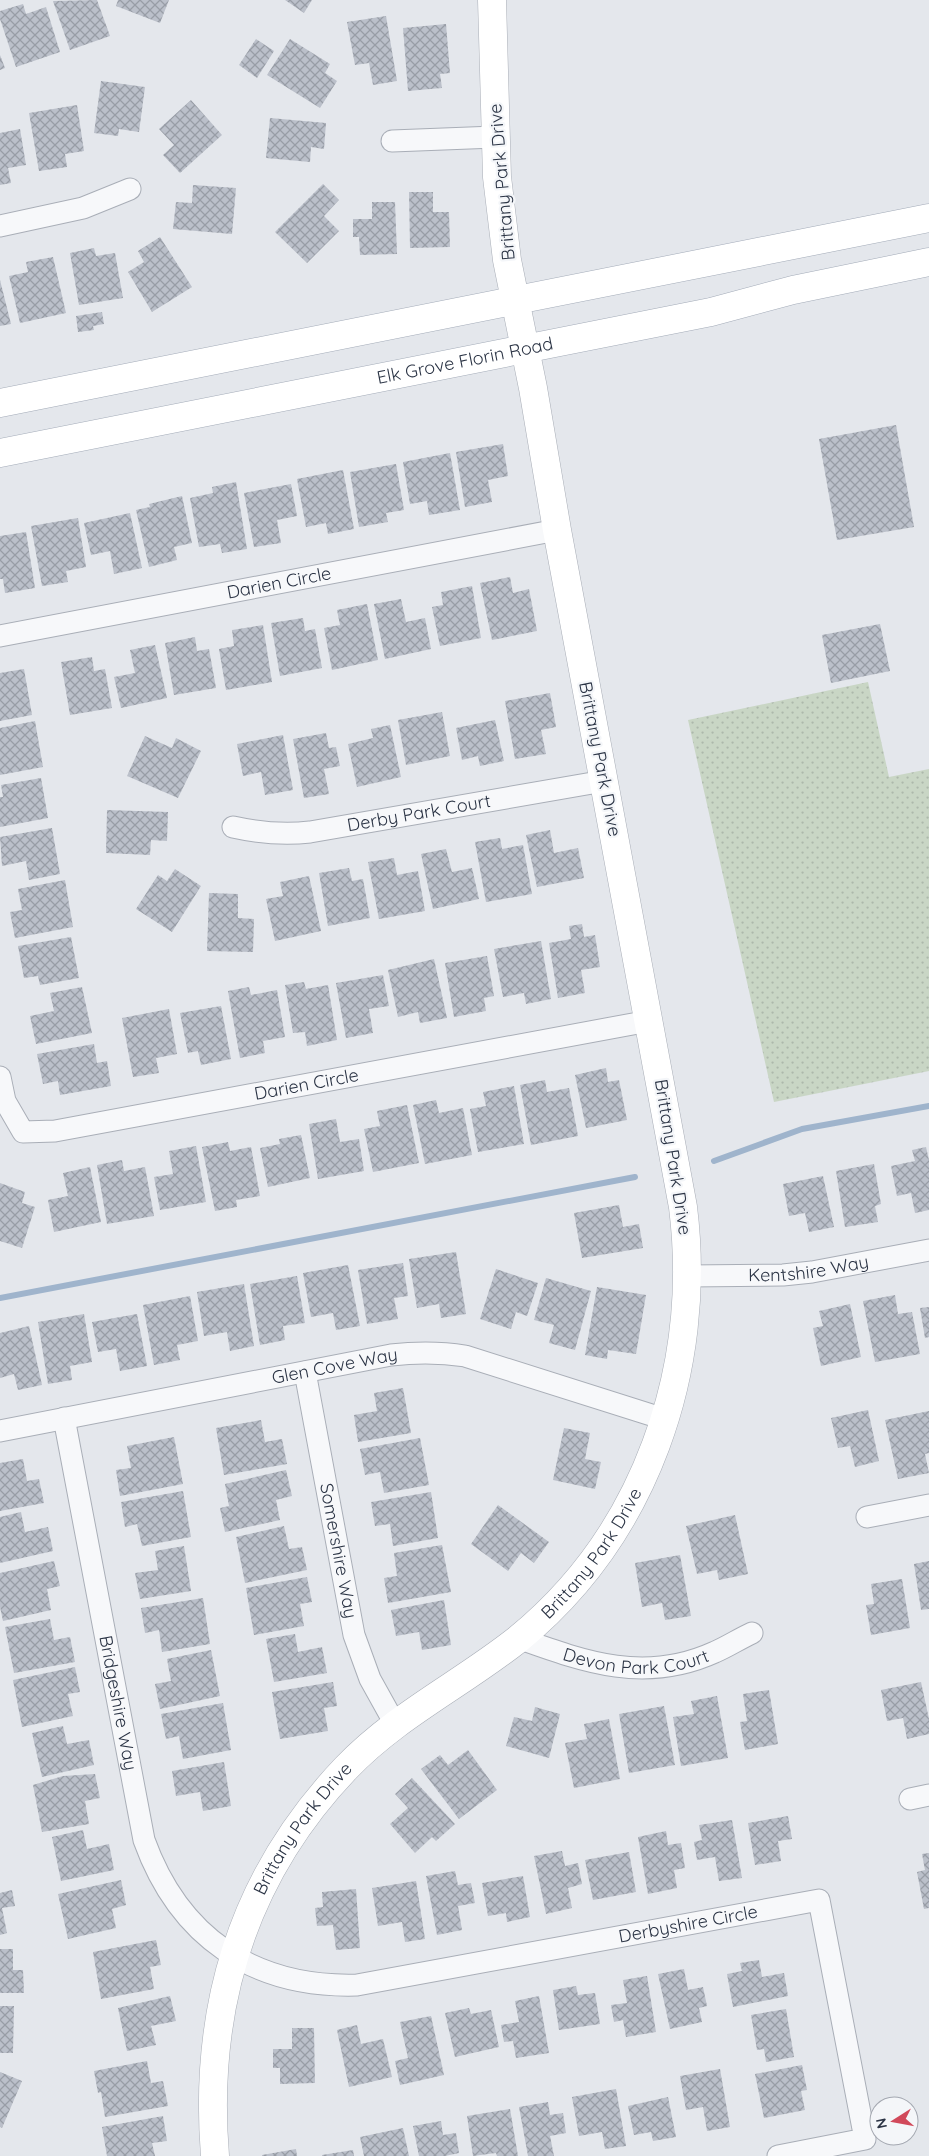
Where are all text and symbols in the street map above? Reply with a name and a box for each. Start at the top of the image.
street label: Brittany Park Drive [483,103,520,261]
street label: Elk Grove Florin Road [375,332,555,389]
street label: Darien Circle [225,561,333,604]
street label: Brittany Park Drive [574,679,627,838]
street label: Derby Park Court [345,789,492,836]
street label: Darien Circle [252,1063,360,1105]
street label: Brittany Park Drive [650,1077,697,1236]
street label: Kentshire Way [748,1250,871,1286]
street label: Glen Cove Way [270,1342,399,1389]
street label: Somershire Way [315,1481,363,1620]
street label: Brittany Park Drive [536,1484,647,1624]
street label: Bridgeshire Way [94,1633,143,1772]
street label: Devon Park Court [560,1642,712,1679]
street label: Brittany Park Drive [248,1757,357,1898]
street label: Derbyshire Circle [617,1900,759,1948]
north arrow [869,2096,919,2146]
text: N [871,2117,891,2130]

